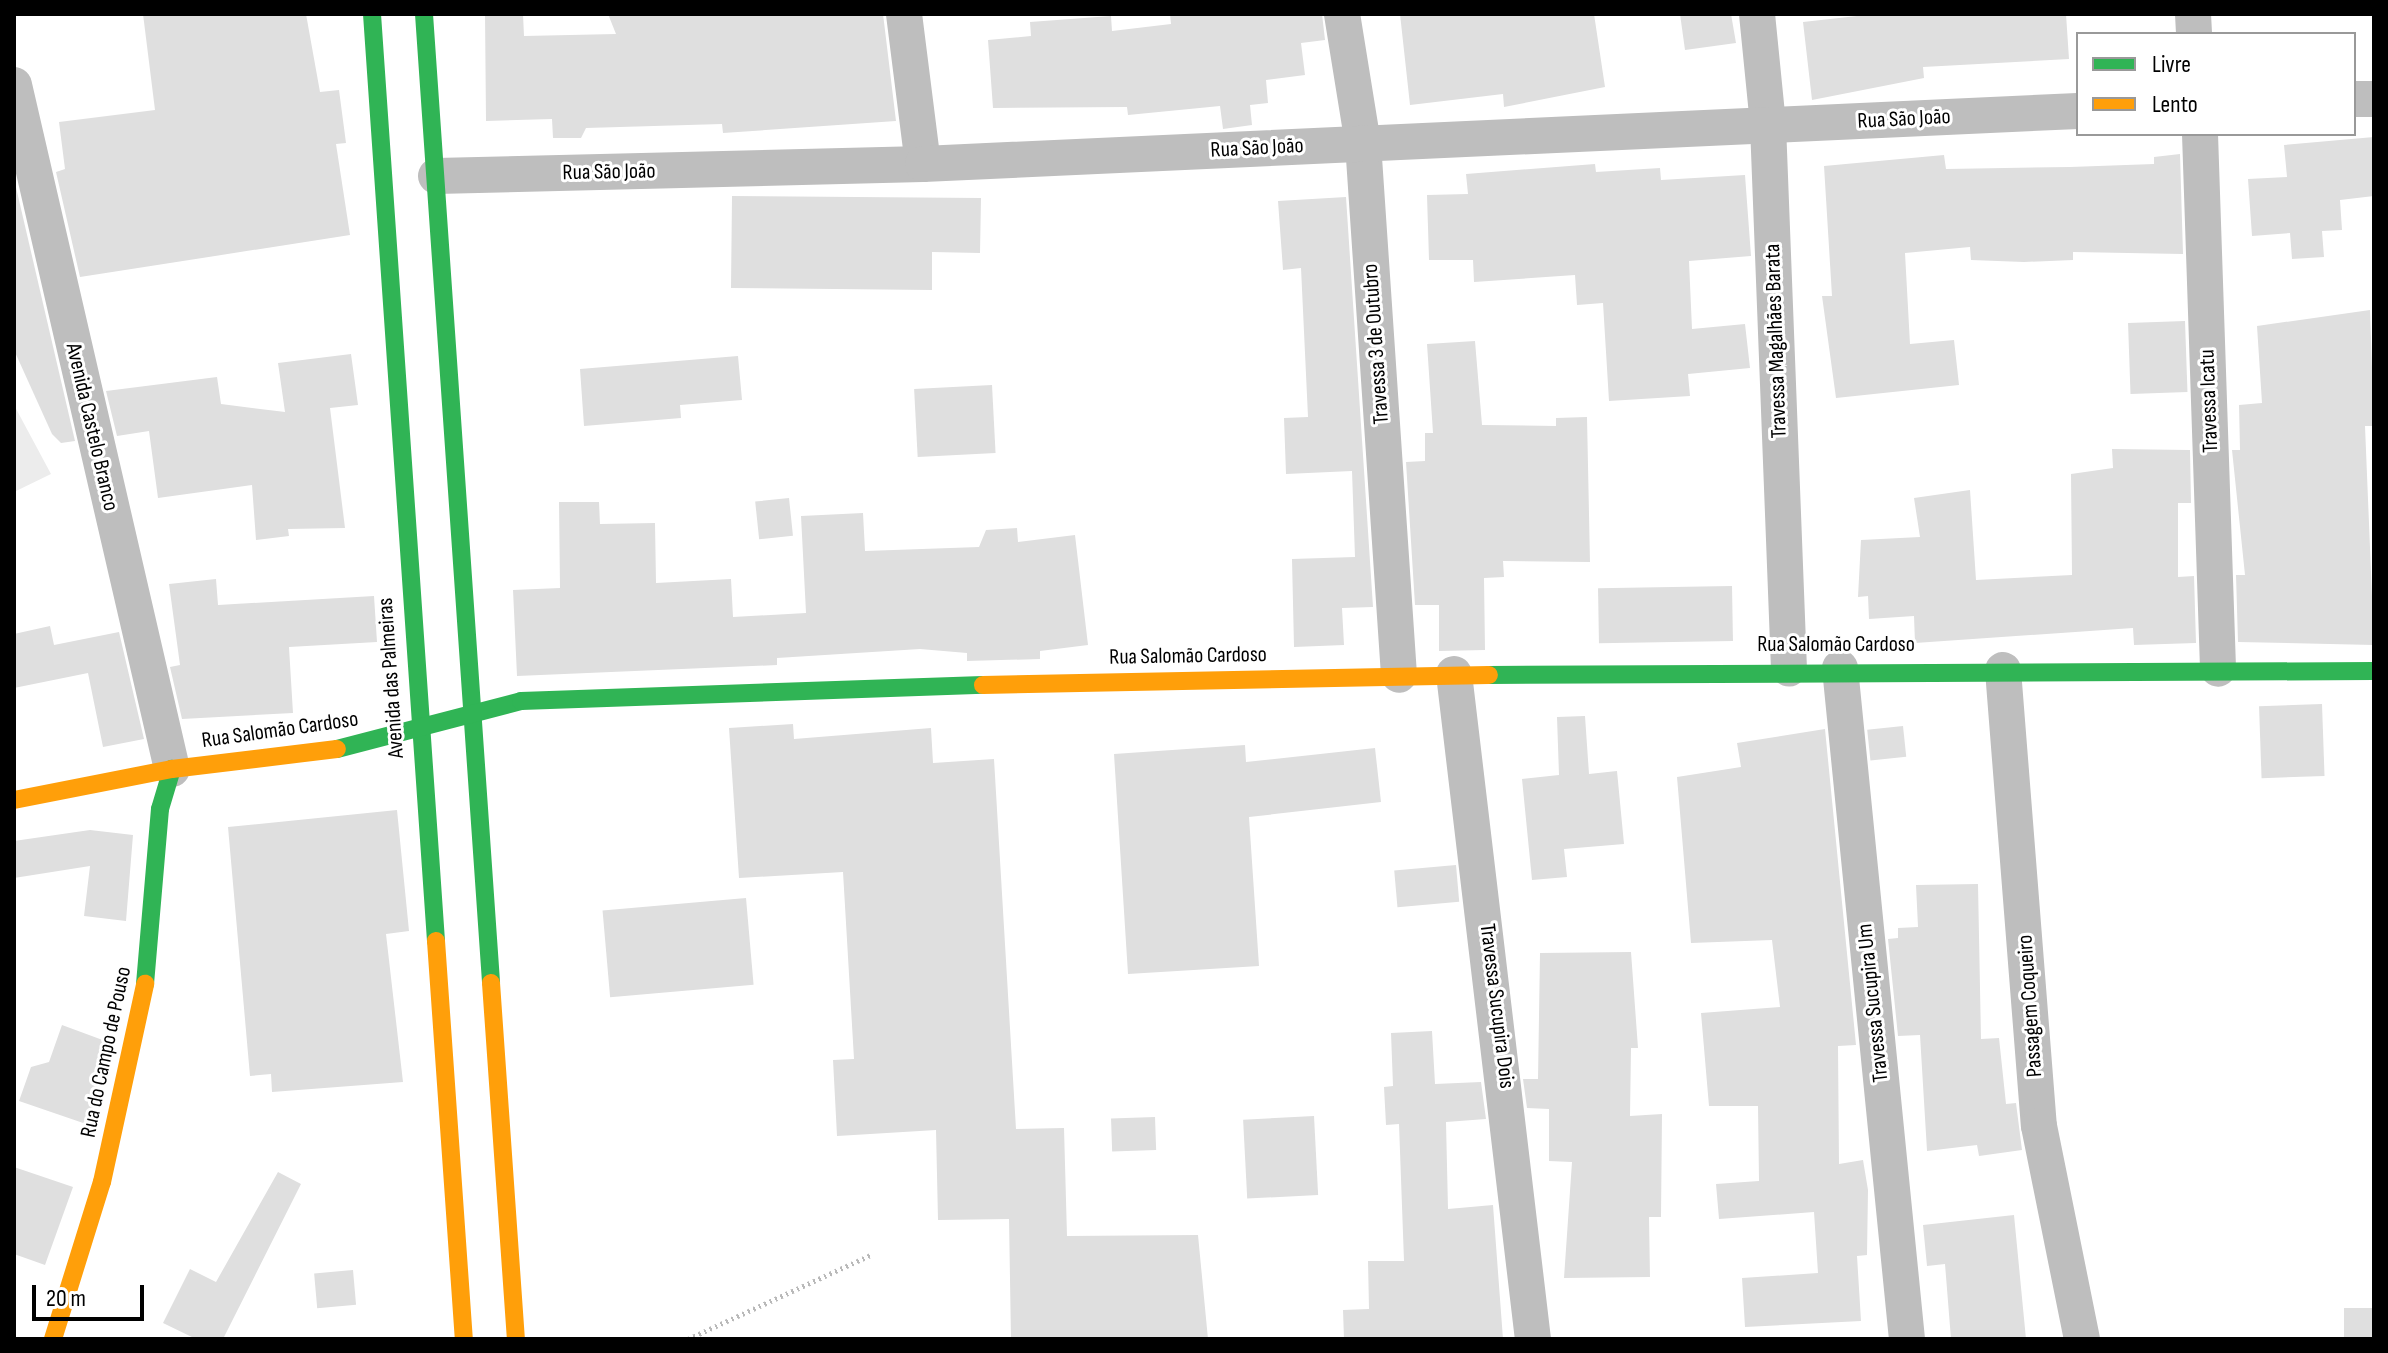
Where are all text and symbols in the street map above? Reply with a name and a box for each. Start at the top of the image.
legend [2076,32,2356,136]
text: Livre [2152,50,2191,79]
text: Lento [2152,90,2198,119]
street label: Rua São João [1857,103,1951,135]
street label: Rua São João [1210,132,1304,164]
street label: Rua São João [562,158,656,186]
street label: Travessa Magalhães Barata [1759,243,1793,439]
street label: Travessa 3 de Outubro [1357,263,1395,425]
street label: Avenida Castelo Branco [60,341,124,513]
street label: Travessa Icatu [2194,349,2224,453]
street label: Avenida das Palmeiras [372,597,410,759]
street label: Rua Salomão Cardoso [1757,632,1915,658]
street label: Rua Salomão Cardoso [1109,641,1267,671]
street label: Rua Salomão Cardoso [200,706,360,754]
street label: Travessa Sucupira Dois [1474,922,1520,1090]
street label: Travessa Sucupira Um [1852,923,1894,1083]
street label: Passagem Coqueiro [2012,934,2048,1078]
street label: Rua do Campo de Pouso [75,964,137,1140]
scale bar [36,1269,148,1319]
text: 20 m [46,1284,86,1313]

